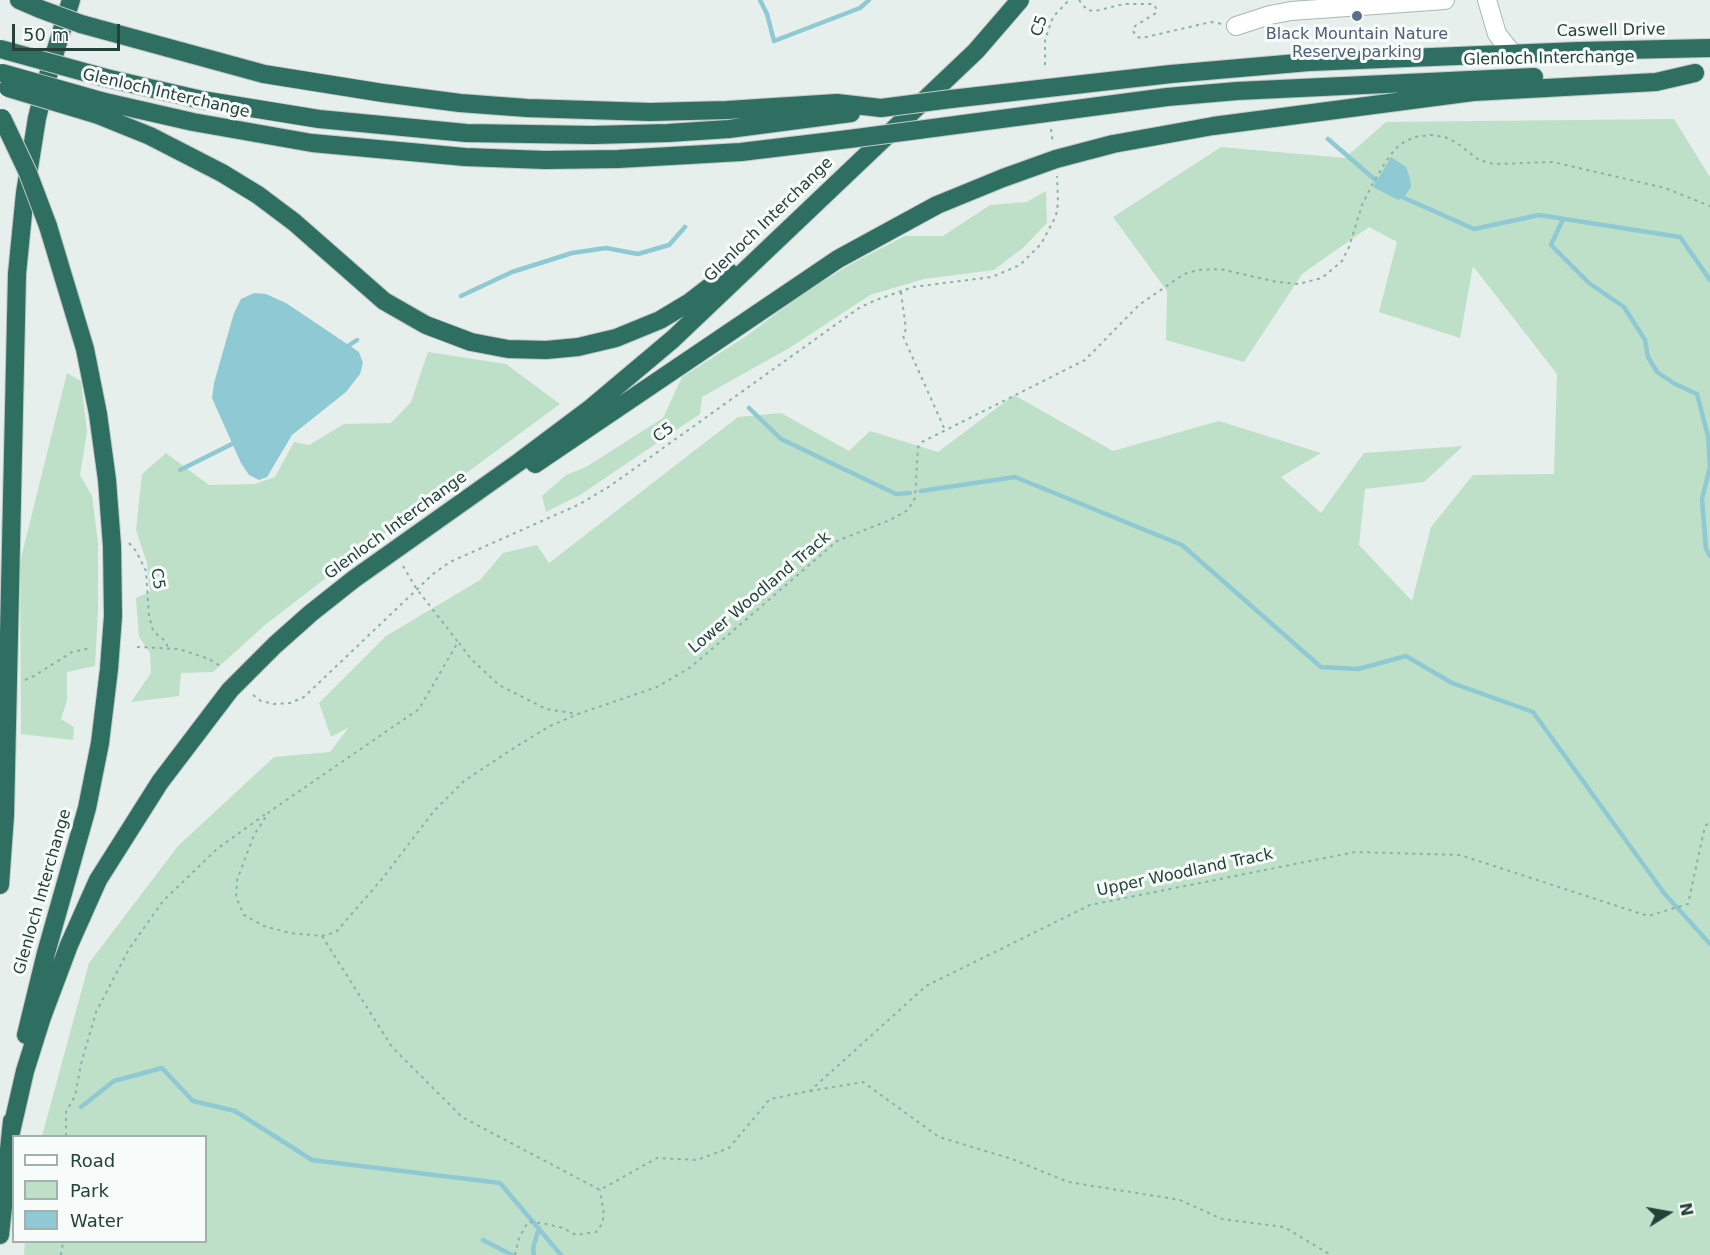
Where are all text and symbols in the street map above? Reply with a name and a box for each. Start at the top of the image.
marker: Black Mountain Nature Reserve parking [1350,9,1364,23]
scale bar [15,12,123,50]
street label: C5 [1027,13,1053,39]
street label: Caswell Drive [1556,20,1666,42]
text: 50 m [23,24,69,45]
place label: Black Mountain Nature Reserve parking [1266,25,1448,63]
street label: Glenloch Interchange [1463,48,1635,70]
street label: Glenloch Interchange [80,65,252,123]
street label: Glenloch Interchange [701,154,837,286]
street label: C5 [650,419,678,447]
street label: Glenloch Interchange [321,468,471,584]
street label: Lower Woodland Track [685,528,835,658]
street label: C5 [146,567,168,591]
street label: Glenloch Interchange [10,807,76,977]
street label: Upper Woodland Track [1095,845,1275,901]
legend [12,1135,207,1243]
text: Road [70,1150,115,1171]
text: Park [70,1180,109,1201]
north arrow [1638,1183,1698,1243]
text: N [1676,1201,1697,1218]
text: Water [70,1210,123,1231]

